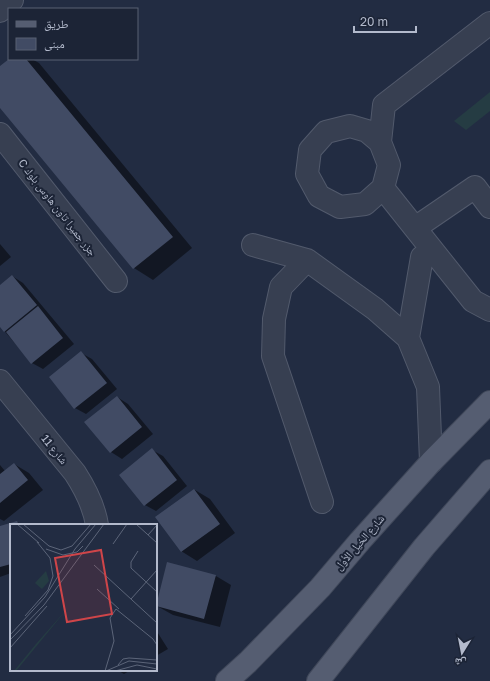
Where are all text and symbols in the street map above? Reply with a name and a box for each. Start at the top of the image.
legend [8,8,138,60]
scale bar [354,8,416,34]
text: 20 m [360,14,388,29]
text: طريق [44,16,69,31]
text: مبنى [44,36,65,51]
street label: C جزر جميرا تاون هاوس بلوك [15,156,100,259]
street label: شارع 11 [38,432,71,467]
street label: شارع الخيل الأول [331,512,387,573]
inset map [10,524,157,671]
north arrow [442,633,482,673]
text: ش [453,654,467,671]

